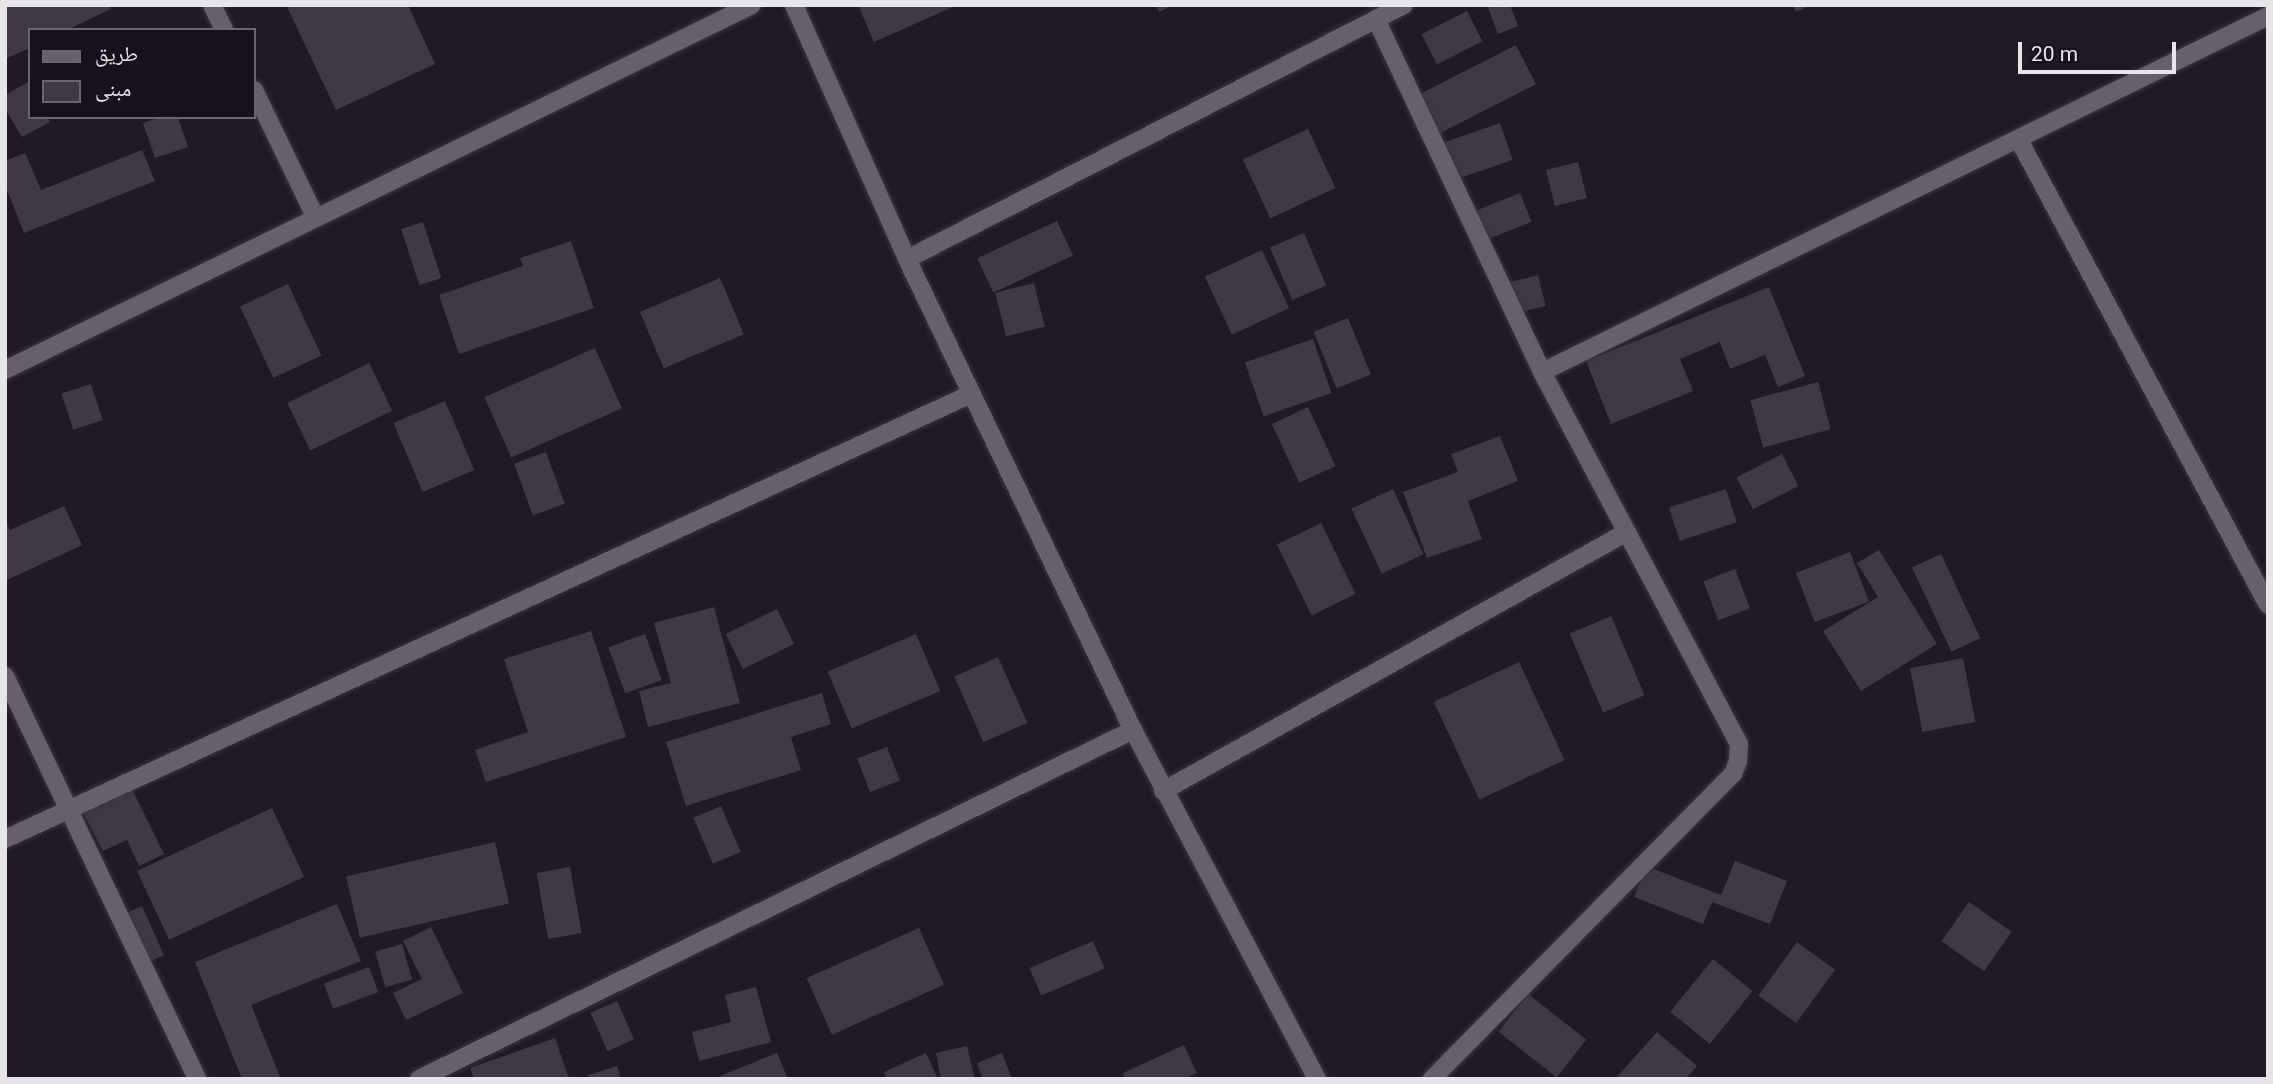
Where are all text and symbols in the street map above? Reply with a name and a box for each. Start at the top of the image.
legend [28,28,256,119]
scale bar [2021,28,2178,72]
text: طريق [95,42,138,66]
text: 20 m [2031,42,2078,66]
text: مبنى [95,77,131,101]

